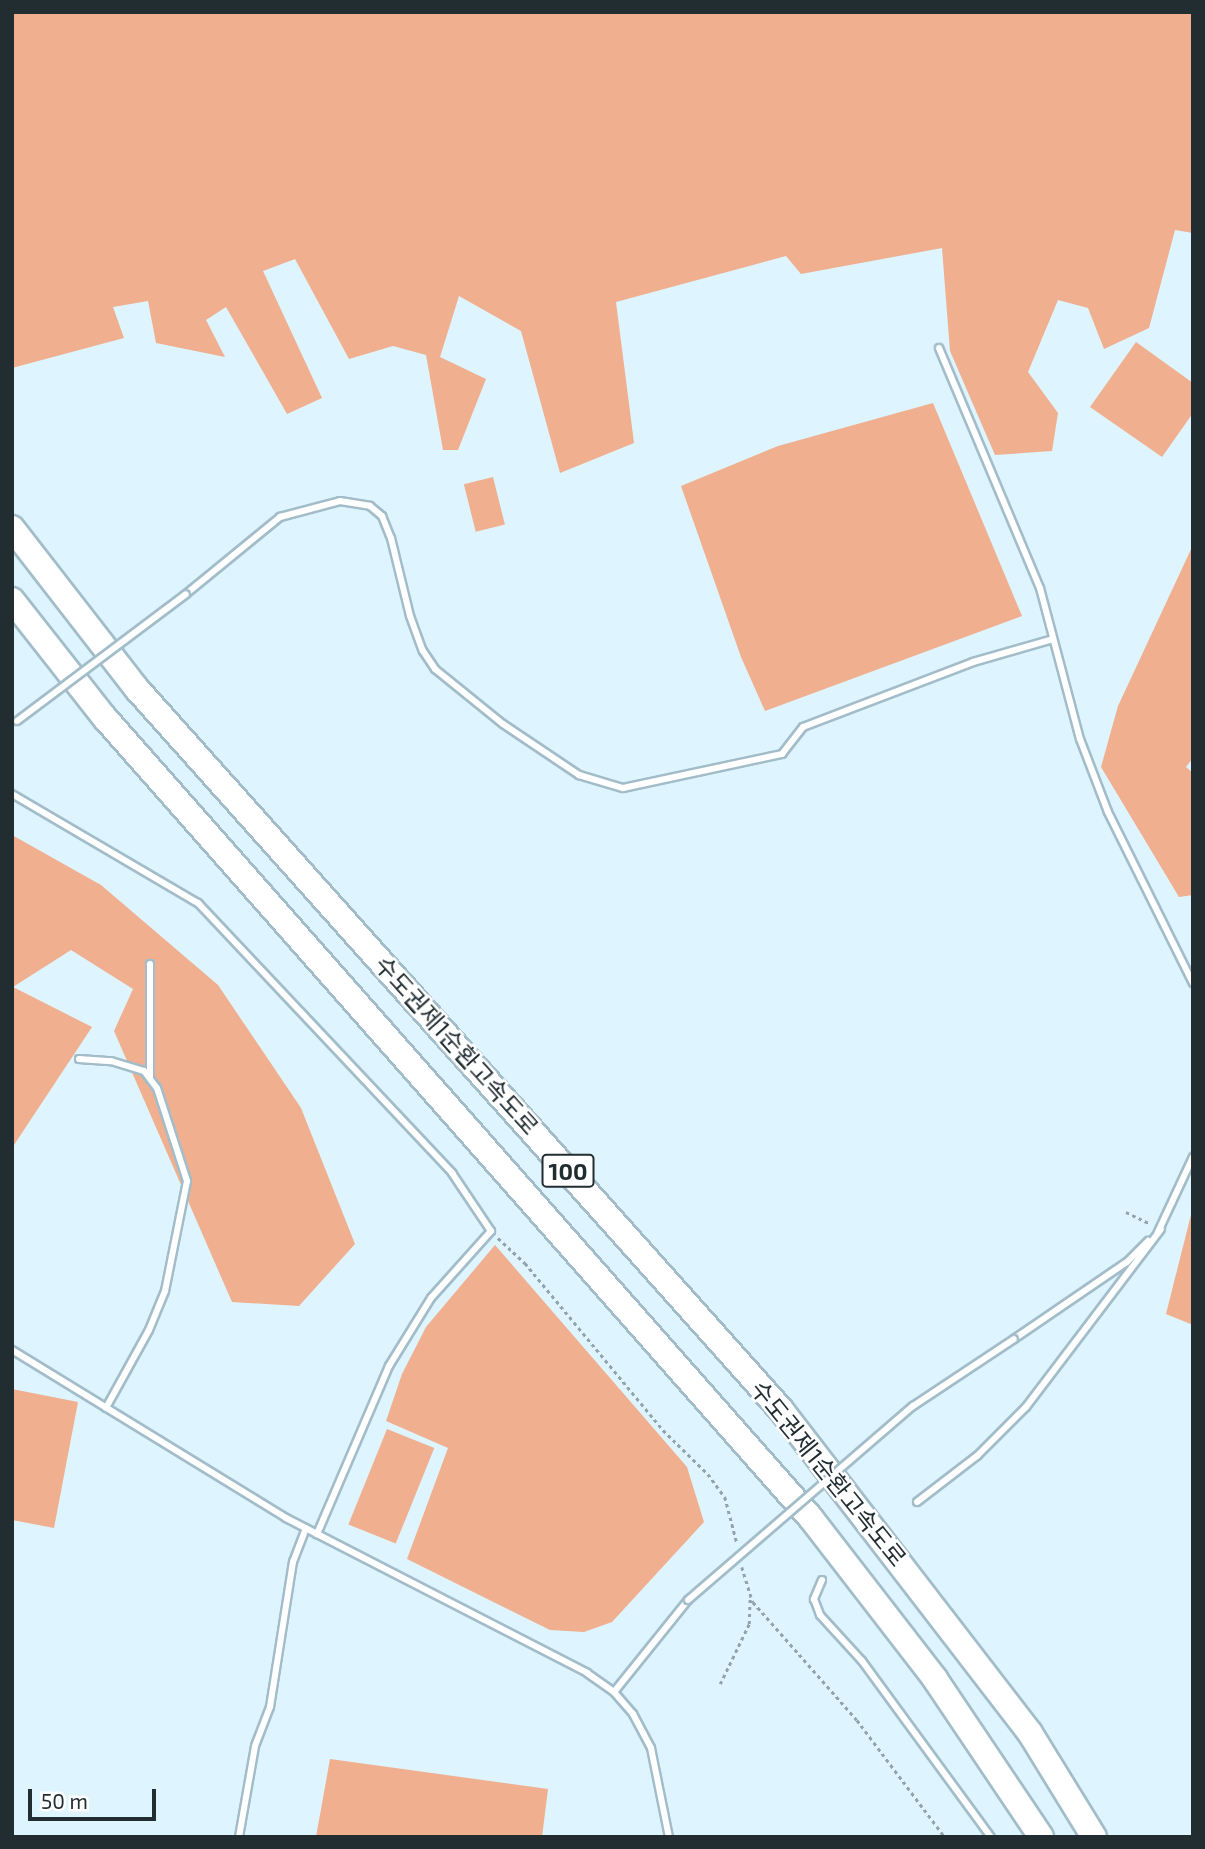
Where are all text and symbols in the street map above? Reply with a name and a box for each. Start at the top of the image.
street label: 수도권제1순환고속도로 [369,950,545,1140]
road number: 100 [540,1152,596,1190]
street label: 수도권제1순환고속도로 [745,1374,913,1572]
scale bar [32,1776,159,1820]
text: 50 m [41,1788,88,1813]

